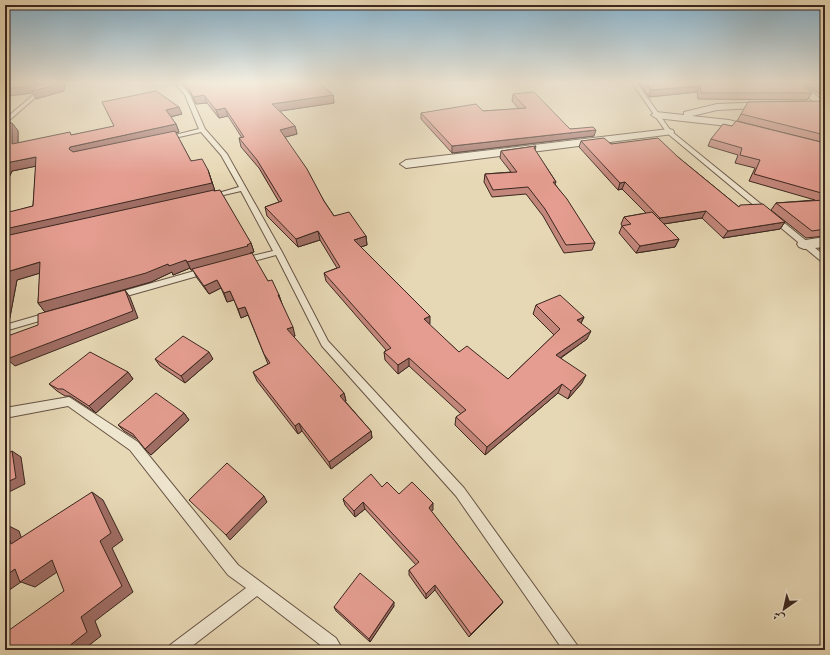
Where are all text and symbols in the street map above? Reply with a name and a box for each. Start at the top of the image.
north arrow [764,589,804,629]
text: ش [770,607,788,626]

